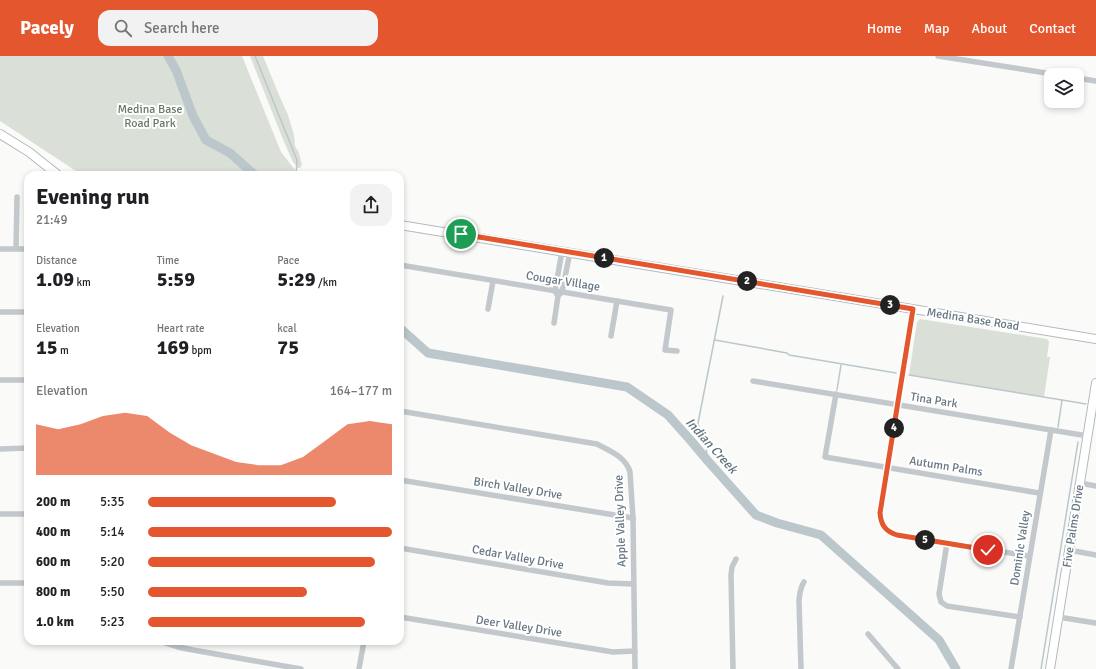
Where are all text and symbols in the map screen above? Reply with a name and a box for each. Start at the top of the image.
search box [98,10,378,46]
text: Pacely [20,16,74,40]
icon: search [112,17,134,39]
text: Search here [144,19,220,37]
text: Home [867,20,902,37]
text: Map [924,20,949,37]
text: About [971,20,1007,37]
text: Contact [1029,20,1076,37]
map controls [1044,68,1084,108]
button: layers [1044,68,1084,108]
park label: Medina Base Road Park [117,102,183,131]
text: Evening run [36,183,150,210]
button: share [350,184,392,226]
text: 21:49 [36,212,68,228]
pin [444,217,478,251]
icon: arrive [450,223,472,245]
pin: 1 [594,248,614,268]
text: 1 [601,251,607,264]
text: Distance [36,254,77,267]
text: Time [157,254,179,267]
text: Pace [277,254,300,267]
text: 1.09 [36,267,74,292]
text: 5:59 [157,267,195,292]
text: 5:29 [277,267,316,292]
street label: Cougar Village [525,268,601,295]
pin: 2 [737,271,757,291]
text: 2 [744,274,750,287]
text: km [74,276,91,289]
text: /km [316,276,337,289]
pin: 3 [880,295,900,315]
text: 3 [887,298,893,311]
street label: Medina Base Road [926,305,1020,334]
text: Elevation [36,322,80,335]
text: Heart rate [157,322,204,335]
text: kcal [277,322,297,335]
text: 15 [36,335,58,360]
text: 169 [157,335,189,360]
text: 75 [277,335,299,360]
text: m [58,344,69,357]
text: bpm [189,344,212,357]
text: Elevation [36,383,88,399]
text: 164–177 m [330,383,392,399]
street label: Tina Park [909,389,959,412]
water label: Indian Creek [682,414,742,478]
pin: 4 [884,418,904,438]
text: 4 [891,421,897,434]
street label: Autumn Palms [908,453,984,480]
street label: Birch Valley Drive [472,474,563,503]
street label: Apple Valley Drive [611,475,630,567]
street label: Five Palms Drive [1060,484,1087,569]
text: 200 m [36,494,70,510]
text: 5:35 [100,494,125,510]
street label: Dominic Valley [1007,509,1034,587]
text: 400 m [36,524,70,540]
text: 5:14 [100,524,125,540]
pin: 5 [915,530,935,550]
text: 5 [922,533,928,546]
pin [971,533,1005,567]
icon: check [977,539,999,561]
street label: Cedar Valley Drive [471,542,565,573]
text: 600 m [36,554,70,570]
text: 5:20 [100,554,125,570]
text: 800 m [36,584,70,600]
text: 5:50 [100,584,125,600]
street label: Deer Valley Drive [475,612,563,641]
text: 1.0 km [36,614,74,630]
text: 5:23 [100,614,125,630]

